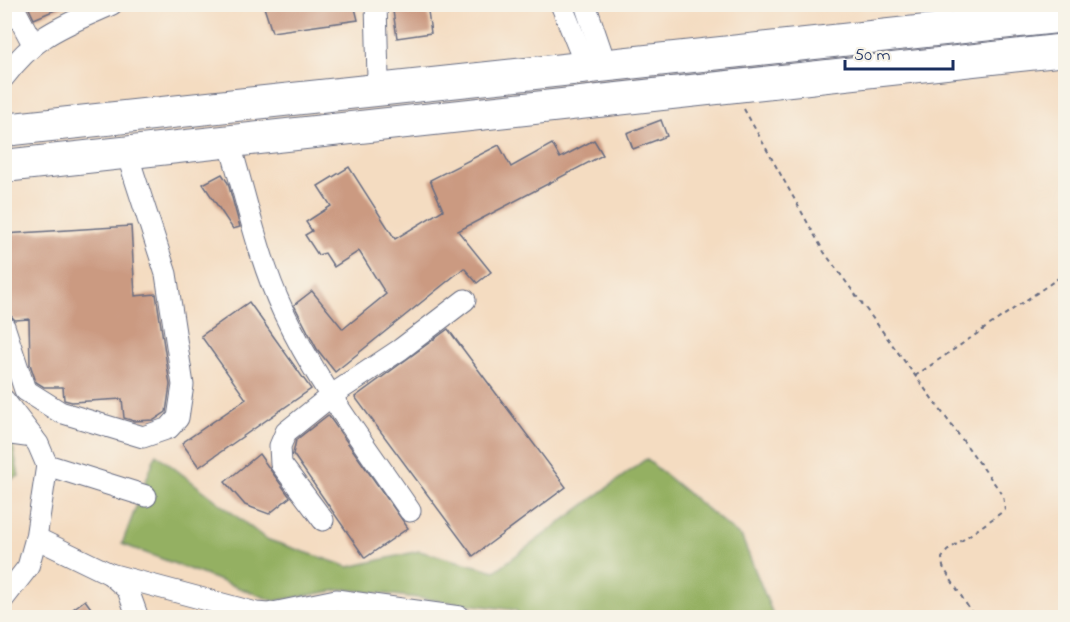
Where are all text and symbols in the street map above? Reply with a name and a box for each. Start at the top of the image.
scale bar [845,33,953,71]
text: 50 m [854,43,891,69]

